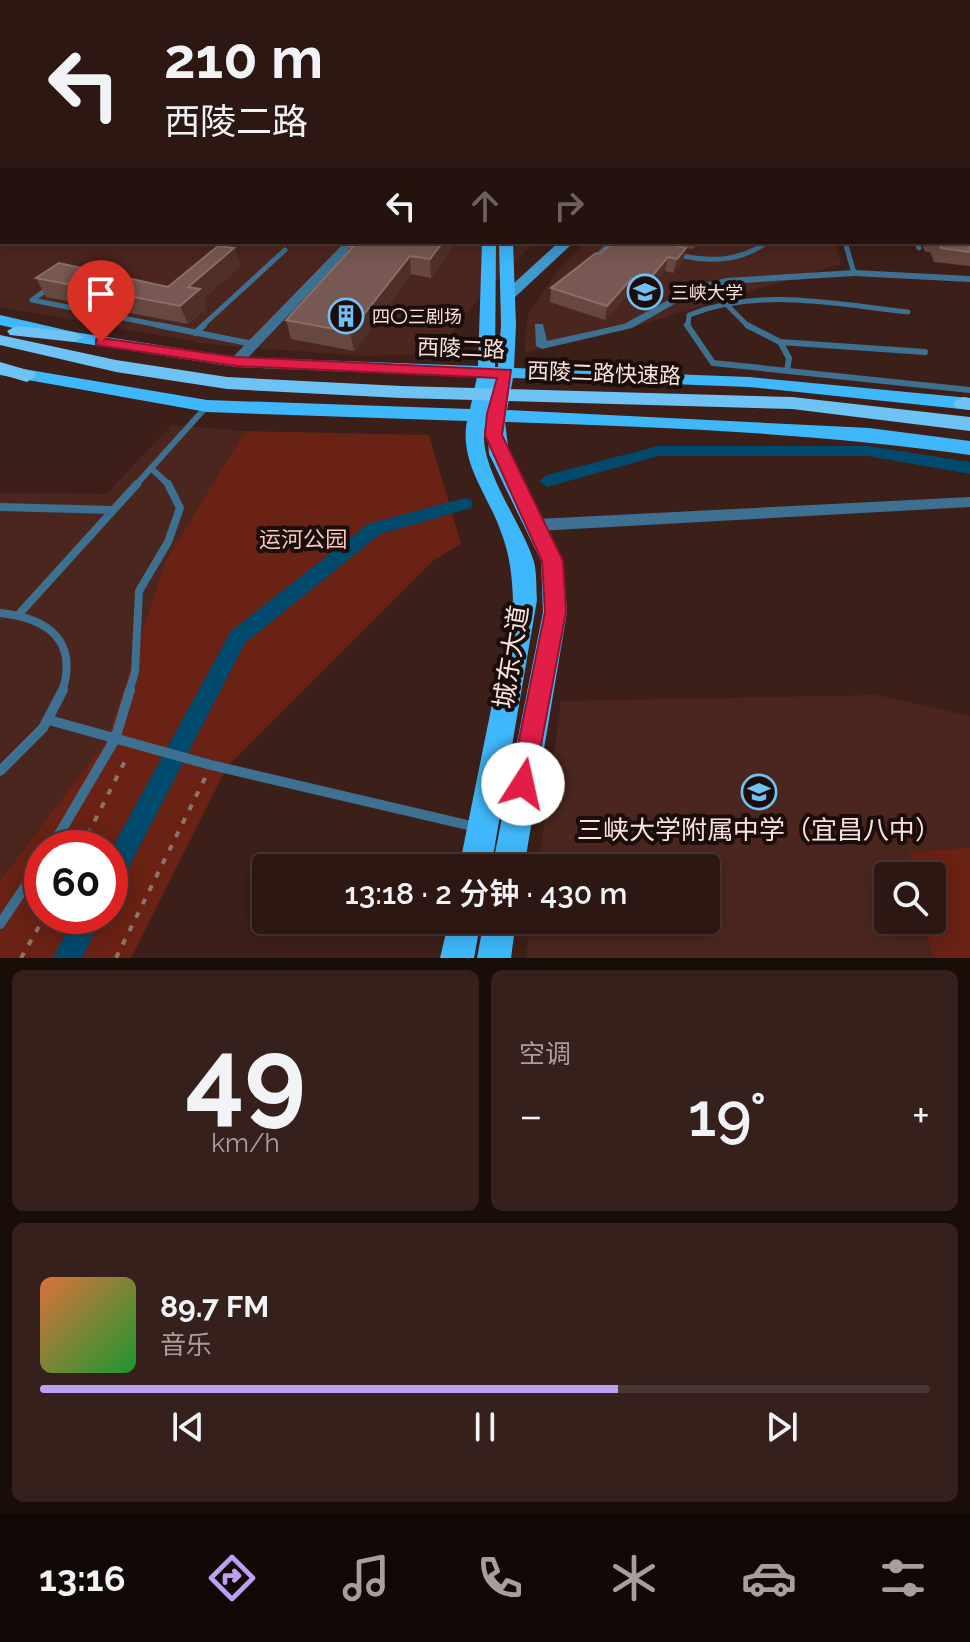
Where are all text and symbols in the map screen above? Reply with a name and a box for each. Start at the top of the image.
text: 210 m [164,25,323,91]
icon: left [32,32,136,136]
text: 西陵二路 [164,100,308,142]
icon: left [379,184,423,228]
icon: ahead [463,184,507,228]
icon: right [547,184,591,228]
pin [67,260,135,342]
icon: arrive [79,272,123,316]
school or university icon: 三峡大学 [626,273,664,311]
place label: 三峡大学 [671,282,743,303]
building icon: 四〇三剧场 [327,297,365,335]
place label: 四〇三剧场 [372,306,462,327]
street label: 西陵二路 [417,333,505,363]
street label: 西陵二路快速路 [527,357,681,389]
park label: 运河公园 [259,526,347,552]
street label: 城东大道 [488,603,534,711]
position arrow [481,742,565,826]
school or university icon: 三峡大学附属中学（宜昌八中） [740,773,778,811]
place label: 三峡大学附属中学（宜昌八中） [577,815,941,845]
speed limit sign: 60 [24,830,128,934]
map controls [874,862,946,934]
button: search [874,862,946,934]
text: 13:18 · 2 分钟 · 430 m [345,876,627,911]
text: 49 [185,1015,306,1137]
text: 空调 [519,1039,571,1069]
text: 19° [688,1080,766,1150]
text: − [519,1090,543,1141]
text: + [912,1090,930,1141]
text: km/h [211,1128,280,1158]
text: 89.7 FM [160,1289,269,1324]
text: 音乐 [160,1330,212,1360]
icon: previous [166,1405,210,1449]
icon: pause [463,1405,507,1449]
icon: next [760,1405,804,1449]
icon: directions [204,1550,260,1606]
icon: music [338,1550,394,1606]
icon: phone [472,1550,528,1606]
icon: climate [606,1550,662,1606]
icon: car [741,1550,797,1606]
icon: filters [875,1550,931,1606]
text: 13:16 [39,1557,126,1599]

